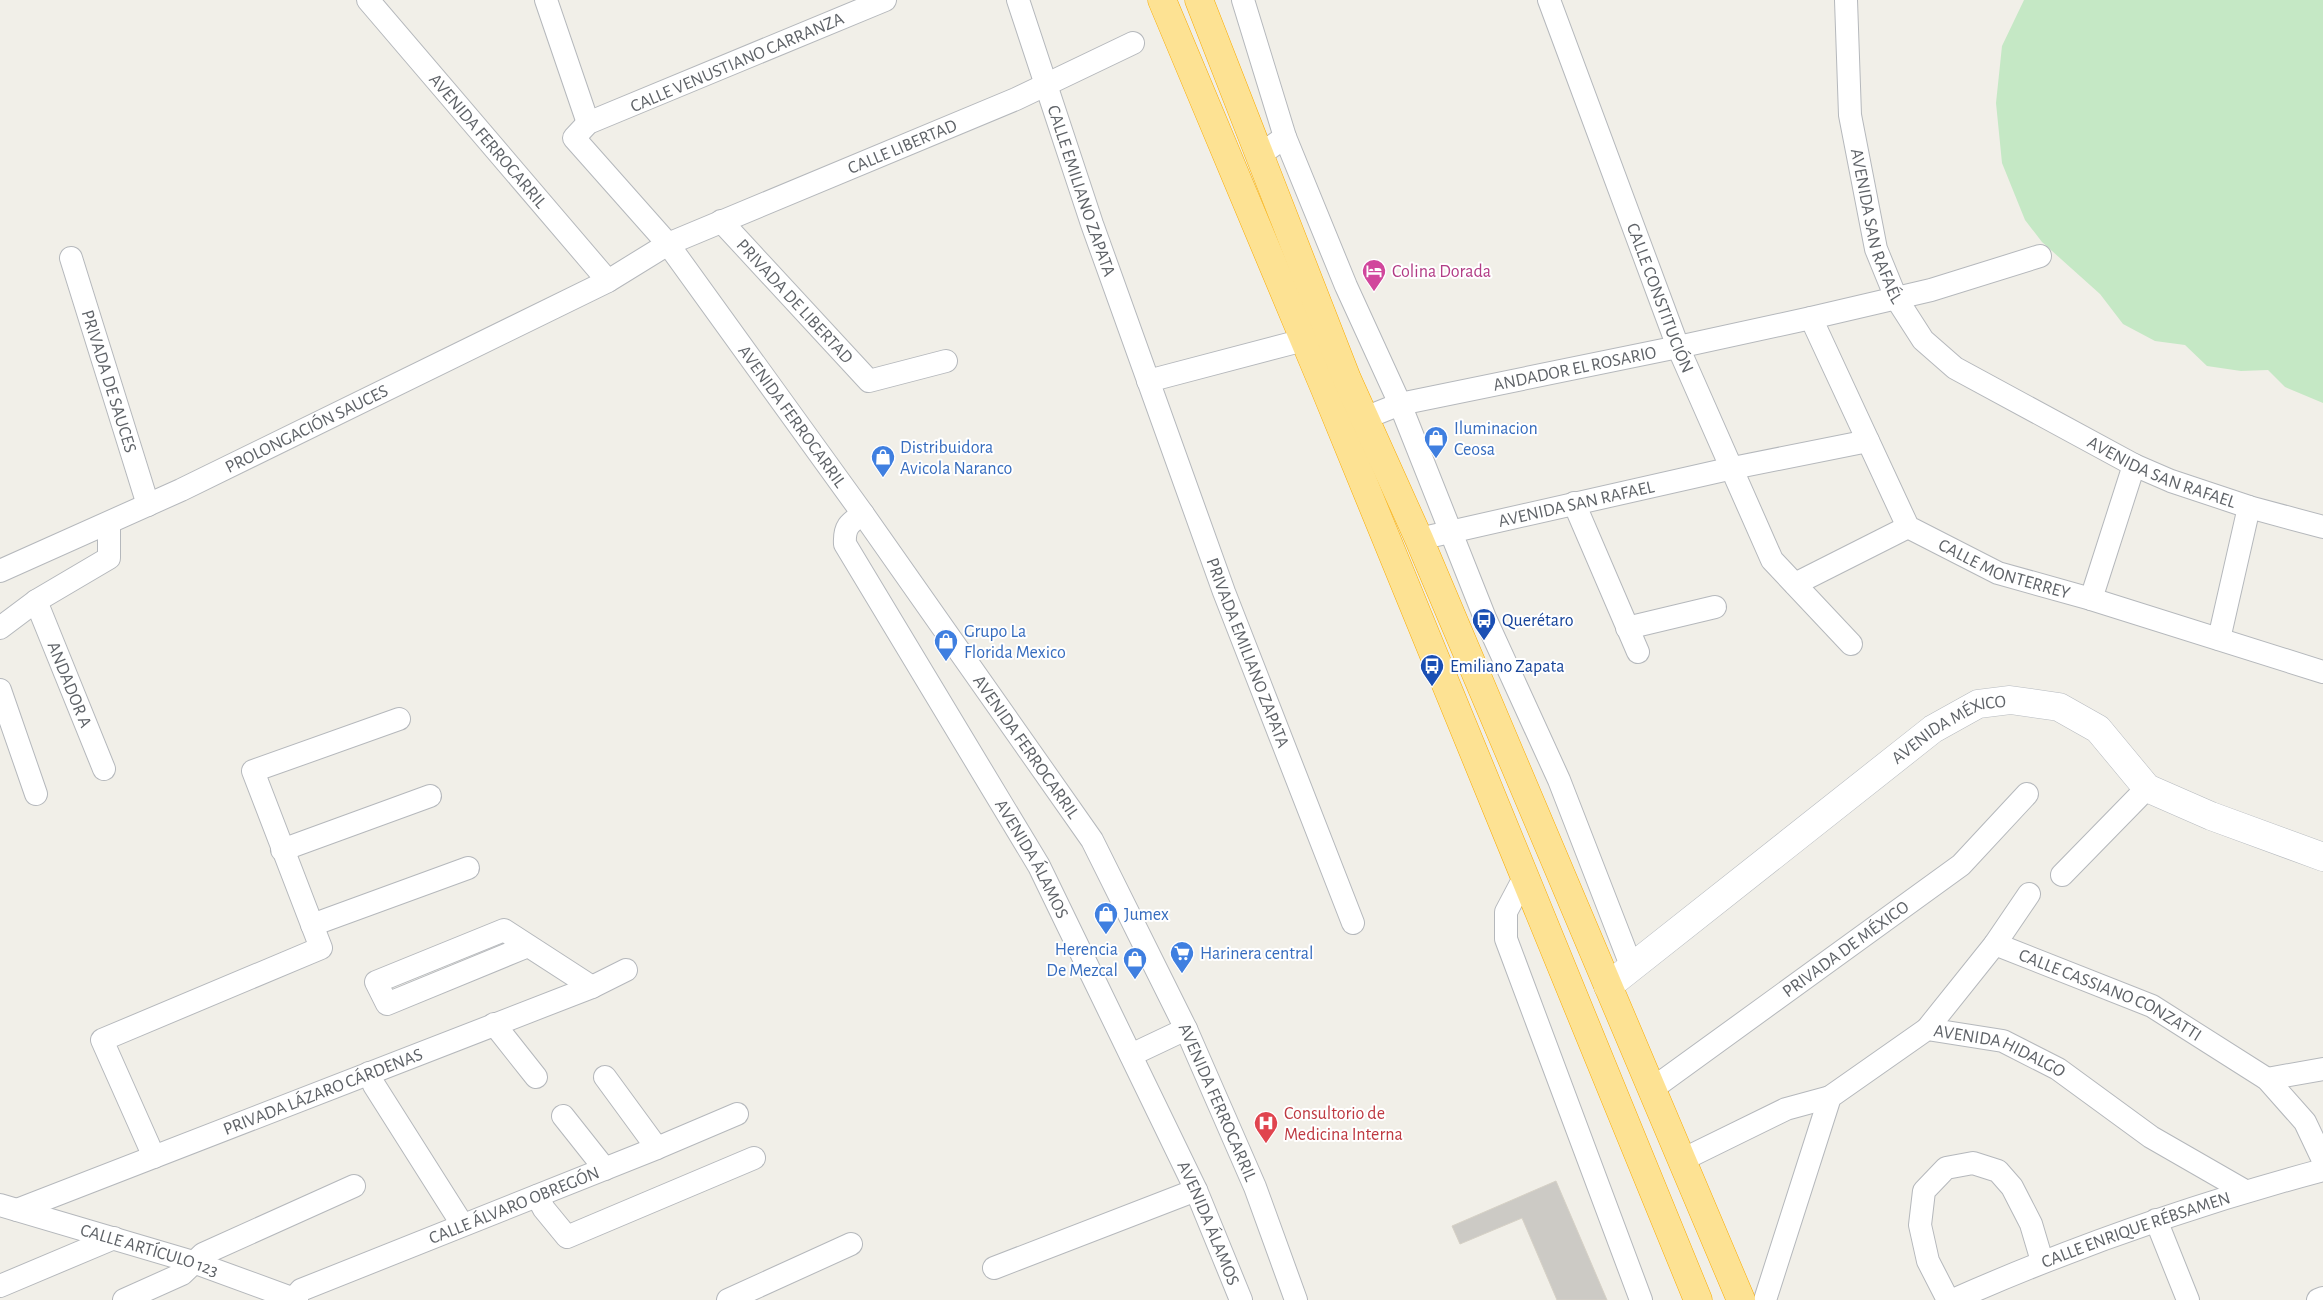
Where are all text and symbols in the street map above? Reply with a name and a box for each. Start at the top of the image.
street label: CALLE VENUSTIANO CARRANZA [628,10,847,116]
street label: AVENIDA FERROCARRIL [425,71,550,212]
street label: CALLE EMILIANO ZAPATA [1043,103,1118,280]
street label: CALLE LIBERTAD [846,117,960,178]
street label: AVENIDA SAN RAFAÉL [1847,147,1905,307]
street label: CALLE CONSTITUCIÓN [1623,221,1696,376]
street label: PRIVADA DE LIBERTAD [733,236,856,367]
hotel icon: Colina Dorada [1361,258,1387,292]
place label: Colina Dorada [1392,263,1491,281]
street label: PRIVADA DE SAUCES [78,308,139,455]
street label: AVENIDA FERROCARRIL [734,342,849,492]
street label: ANDADOR EL ROSARIO [1492,344,1658,395]
street label: PROLONGACIÓN SAUCES [223,382,391,477]
place label: Iluminacion Ceosa [1454,420,1538,459]
shop icon: Iluminacion Ceosa [1423,425,1449,459]
street label: AVENIDA SAN RAFAEL [2084,434,2238,512]
place label: Distribuidora Avicola Naranco [900,439,1013,478]
shop icon: Distribuidora Avicola Naranco [870,444,896,478]
street label: AVENIDA SAN RAFAEL [1497,478,1656,531]
street label: CALLE MONTERREY [1935,536,2072,603]
street label: PRIVADA EMILIANO ZAPATA [1203,556,1292,751]
bus stop icon: Querétaro [1471,607,1497,641]
place label: Querétaro [1502,612,1574,630]
place label: Grupo La Florida Mexico [964,623,1066,662]
shop icon: Grupo La Florida Mexico [933,628,959,662]
street label: ANDADOR A [43,639,94,731]
bus stop icon: Emiliano Zapata [1419,653,1445,687]
place label: Emiliano Zapata [1450,658,1565,676]
street label: AVENIDA FERROCARRIL [969,672,1082,823]
street label: AVENIDA MÉXICO [1889,693,2007,768]
street label: AVENIDA ÁLAMOS [991,797,1071,922]
street label: PRIVADA DE MÉXICO [1780,898,1913,1001]
shop icon: Jumex [1093,901,1119,935]
place label: Jumex [1124,906,1169,924]
supermarket icon: Harinera central [1169,940,1195,974]
place label: Herencia De Mezcal [1046,941,1118,980]
place label: Harinera central [1200,945,1313,963]
shop icon: Herencia De Mezcal [1122,946,1148,980]
street label: CALLE CASSIANO CONZATTI [2016,946,2204,1045]
street label: AVENIDA FERROCARRIL [1175,1021,1260,1185]
street label: AVENIDA HIDALGO [1932,1022,2068,1081]
street label: PRIVADA LÁZARO CÁRDENAS [221,1046,425,1139]
place label: Consultorio de Medicina Interna [1284,1105,1403,1144]
hospital icon: Consultorio de Medicina Interna [1253,1110,1279,1144]
street label: AVENIDA ÁLAMOS [1173,1158,1242,1288]
street label: CALLE ÁLVARO OBREGÓN [427,1164,602,1248]
street label: CALLE ENRIQUE RÉBSAMEN [2039,1189,2233,1272]
street label: CALLE ARTÍCULO 123 [78,1221,221,1280]

